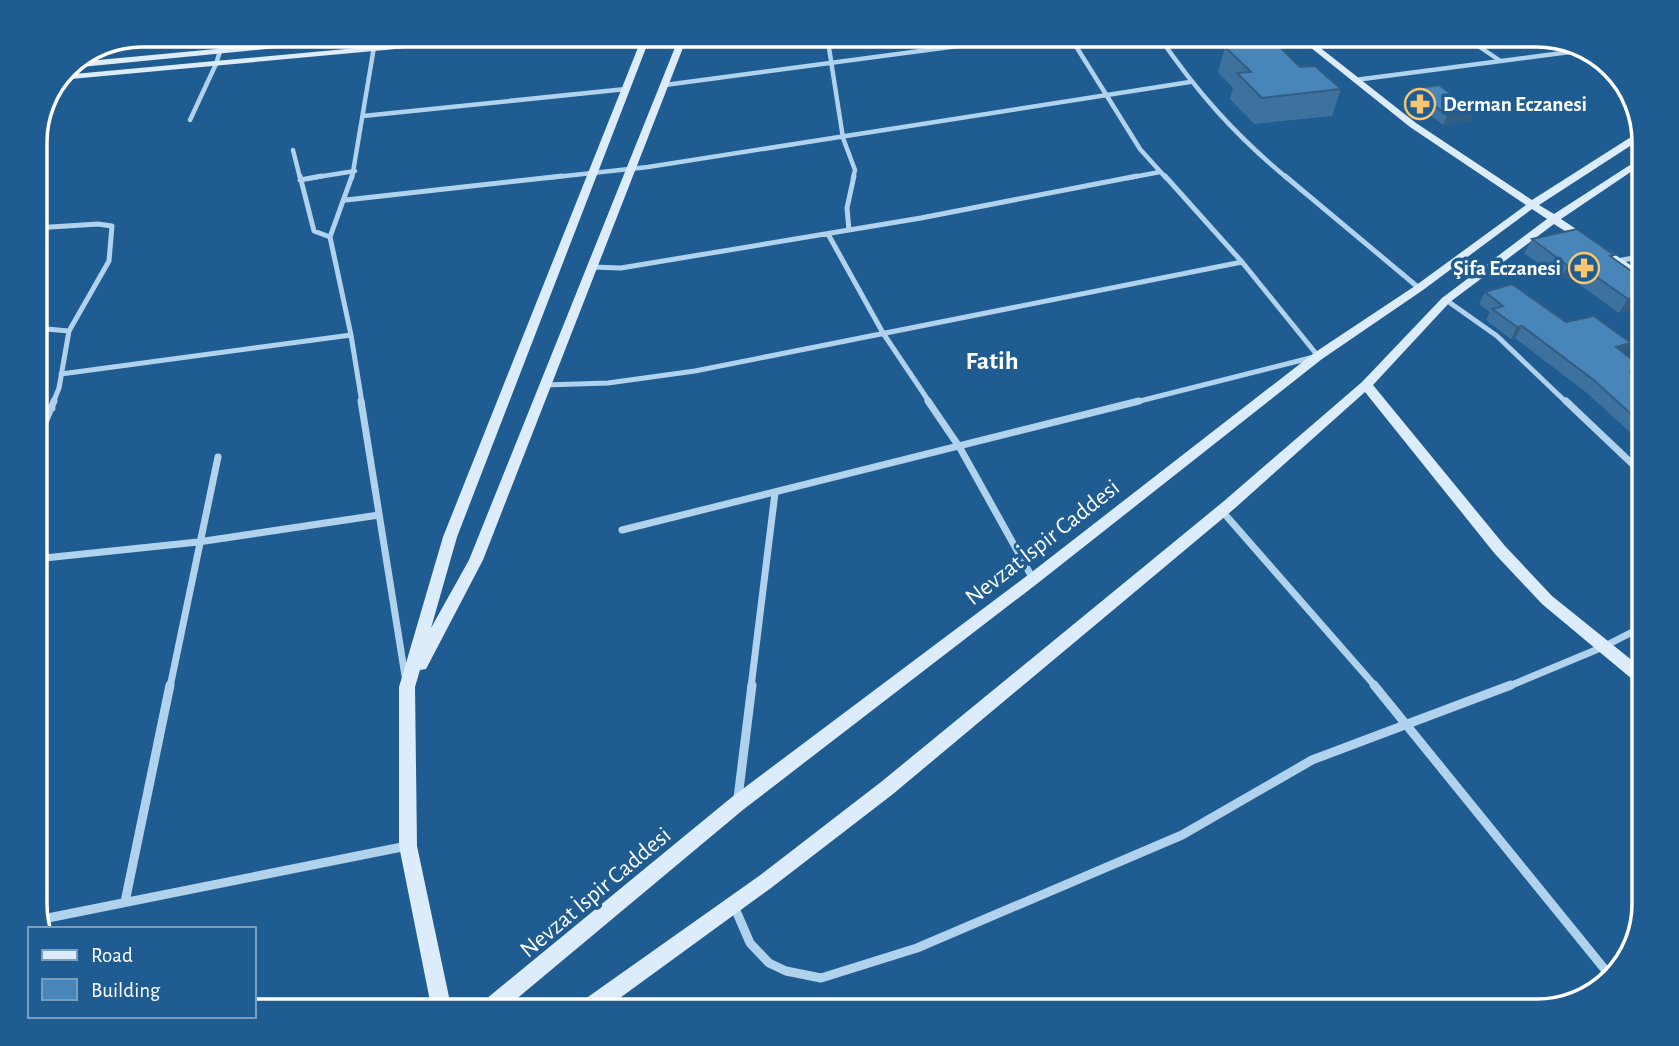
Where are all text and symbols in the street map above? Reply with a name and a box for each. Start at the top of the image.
pharmacy icon: Derman Eczanesi [1403,87,1437,121]
place label: Derman Eczanesi [1443,94,1587,115]
pharmacy icon: Şifa Eczanesi [1567,251,1601,285]
place label: Şifa Eczanesi [1453,258,1561,279]
district label: Fatih [965,348,1019,374]
street label: Nevzat İspir Caddesi [960,475,1124,610]
street label: Nevzat İspir Caddesi [515,822,676,963]
legend [28,927,256,1018]
text: Road [91,945,133,966]
text: Building [91,980,161,1001]

